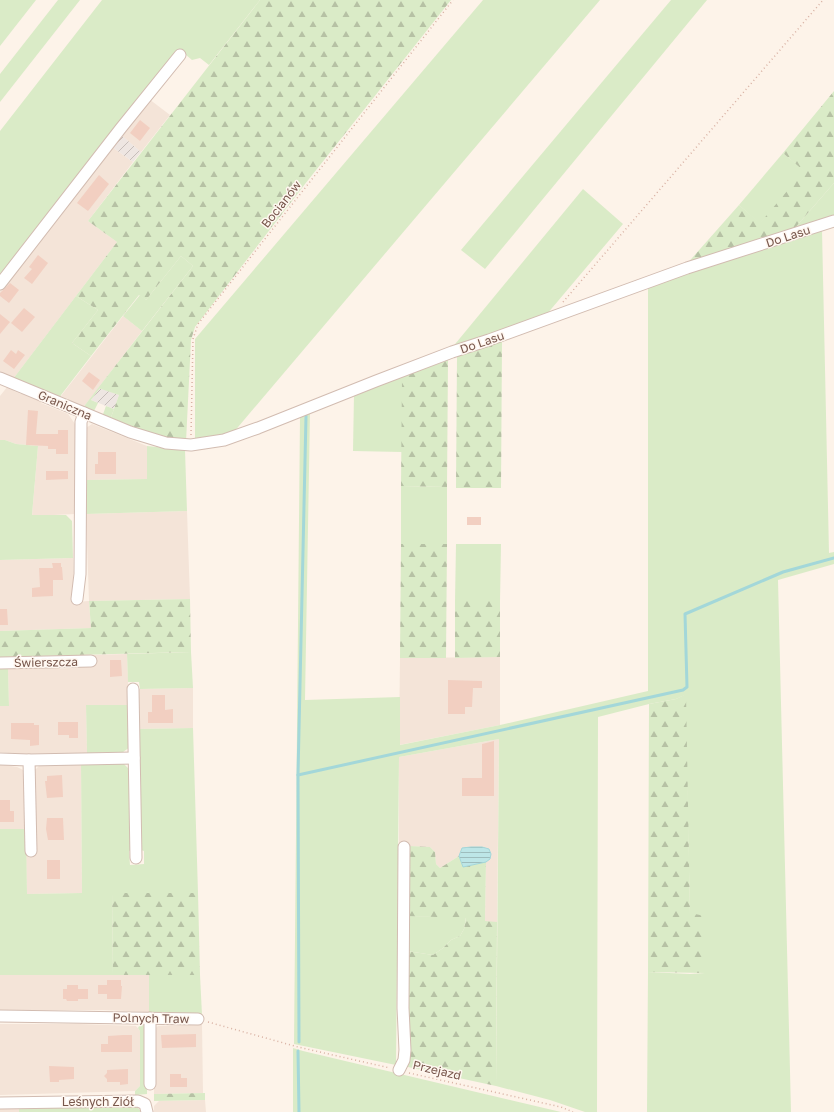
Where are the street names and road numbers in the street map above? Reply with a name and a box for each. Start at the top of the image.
street label: Bocianów [258,177,304,231]
street label: Do Lasu [764,222,812,250]
street label: Do Lasu [458,327,506,357]
street label: Graniczna [36,387,94,423]
street label: Świerszcza [14,654,78,670]
street label: Polnych Traw [113,1010,190,1026]
street label: Przejazd [411,1057,463,1083]
street label: Leśnych Ziół [62,1094,134,1109]

